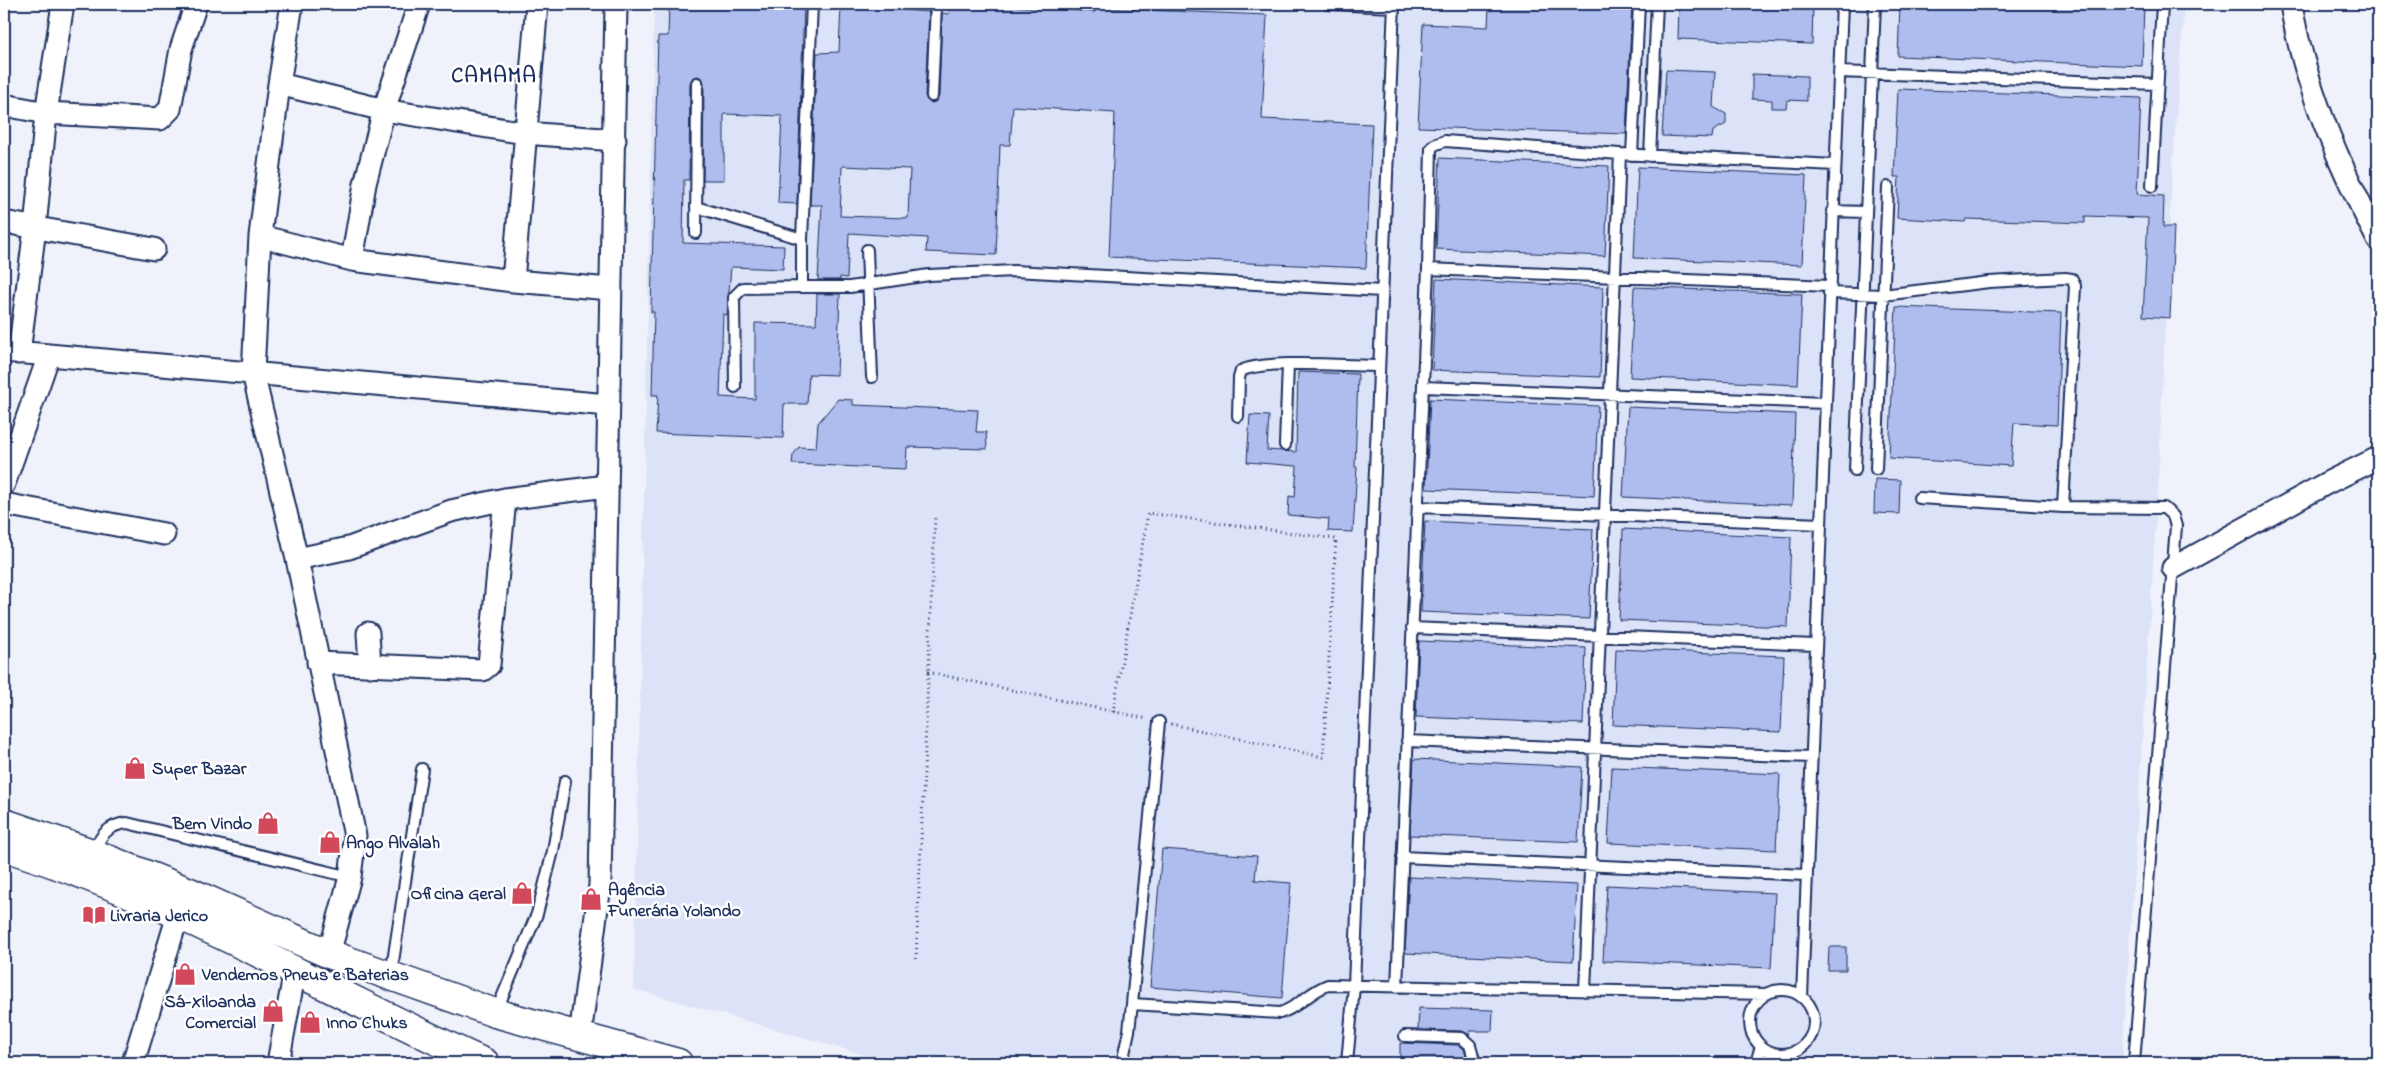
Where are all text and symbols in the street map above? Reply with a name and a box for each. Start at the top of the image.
district label: CAMAMA [451,61,537,93]
shop icon: Super Bazar [122,755,148,781]
place label: Super Bazar [152,757,247,783]
shop icon: Bem Vindo [255,810,281,836]
place label: Bem Vindo [171,812,252,838]
shop icon: Ango Alvalah [317,829,343,855]
place label: Ango Alvalah [346,831,440,858]
place label: Agência Funerária Yolando [607,878,741,925]
shop icon: Oficina Geral [509,880,535,906]
place label: Oficina Geral [411,882,506,908]
shop icon: Agência Funerária Yolando [578,886,604,912]
library icon: Livraria Jerico [81,902,107,928]
place label: Livraria Jerico [110,904,208,930]
shop icon: Vendemos Pneus e Baterias [172,961,198,987]
place label: Vendemos Pneus e Baterias [201,963,409,989]
place label: Sá-Xiloanda Comercial [164,990,256,1037]
shop icon: Sá-Xiloanda Comercial [260,998,286,1024]
shop icon: Inno Chuks [297,1009,323,1035]
place label: Inno Chuks [326,1011,408,1037]

